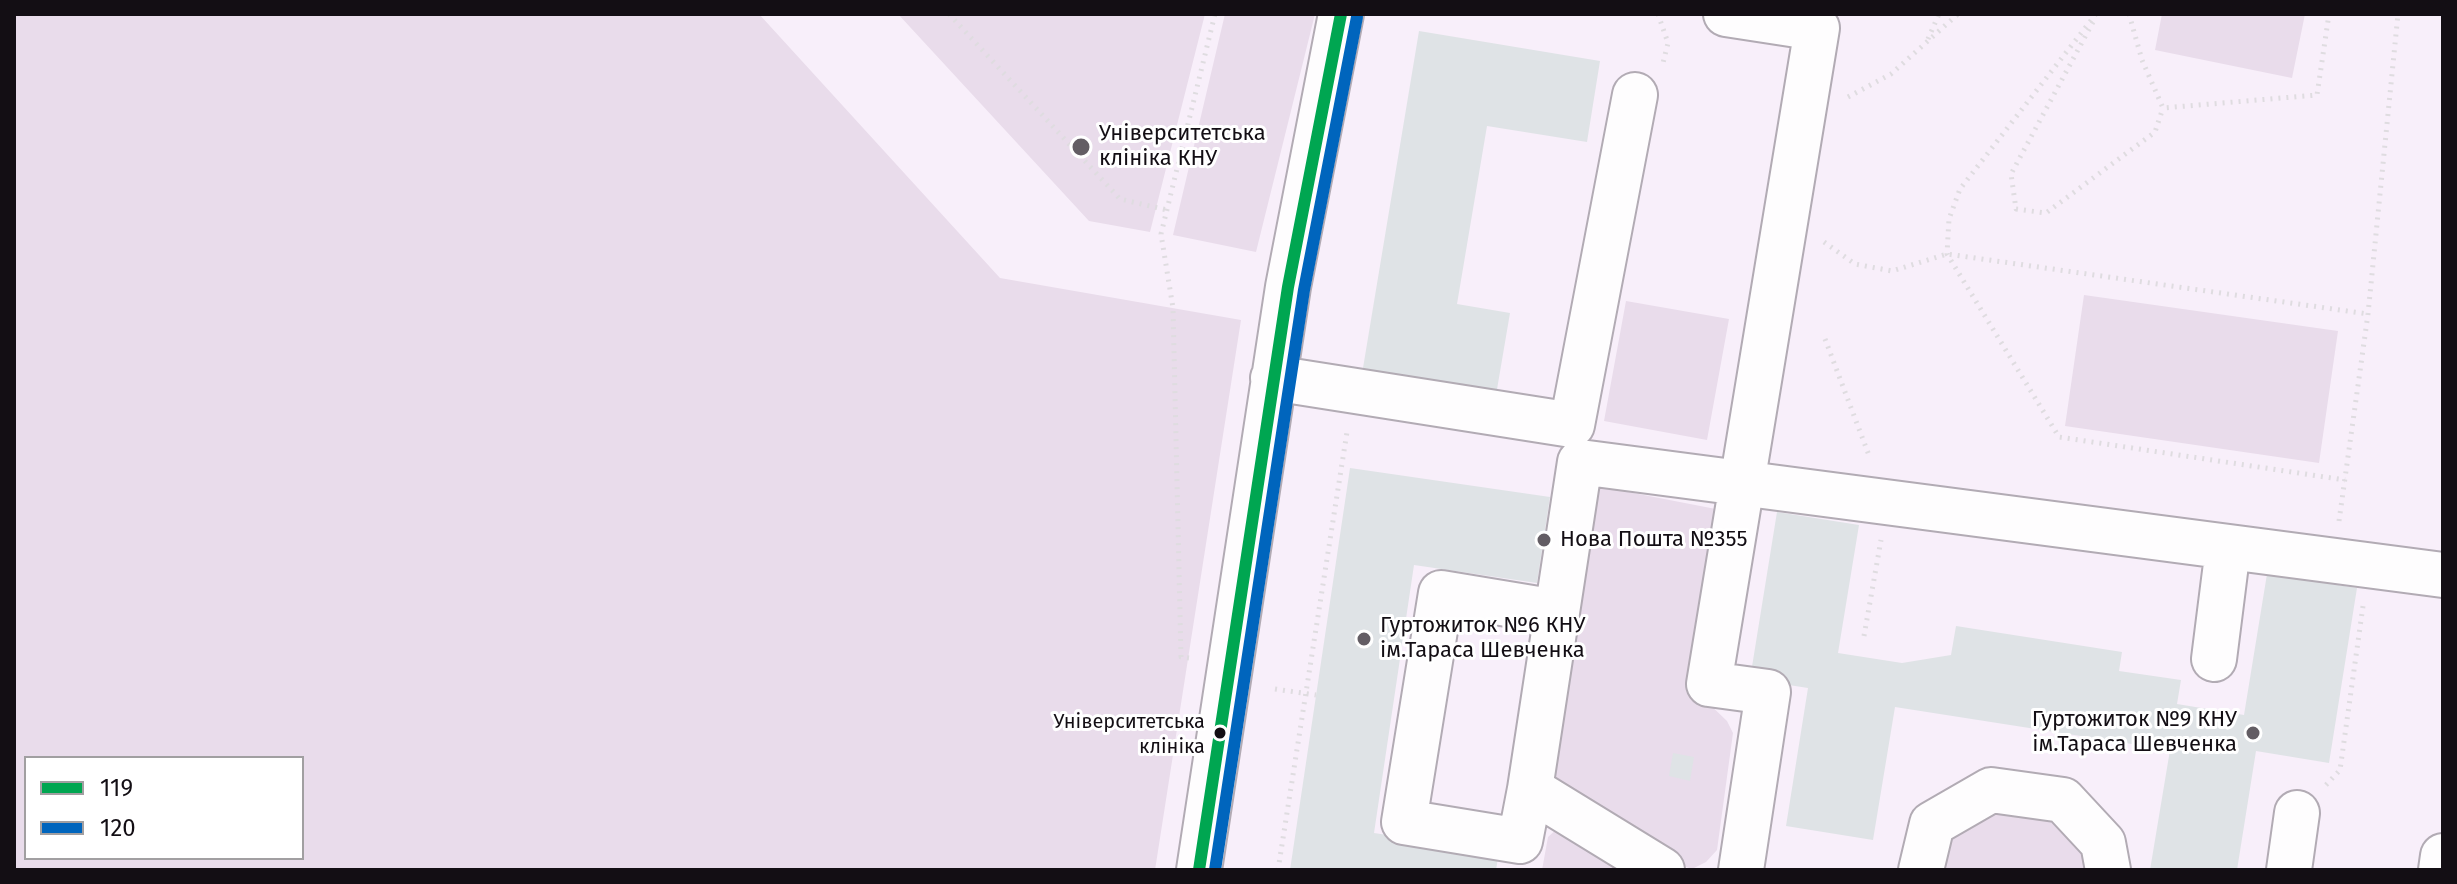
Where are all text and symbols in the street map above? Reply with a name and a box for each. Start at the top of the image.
place label: Університетська клініка КНУ [1099,121,1266,172]
marker: Університетська клініка КНУ [1070,136,1092,158]
place label: Нова Пошта №355 [1560,527,1747,553]
marker: Нова Пошта №355 [1535,531,1553,549]
place label: Гуртожиток №6 КНУ ім.Тараса Шевченка [1380,613,1585,664]
marker: Гуртожиток №6 КНУ ім.Тараса Шевченка [1355,630,1373,648]
place label: Гуртожиток №9 КНУ ім.Тараса Шевченка [2032,707,2237,758]
place label: Університетська клініка [1053,710,1205,757]
marker: Гуртожиток №9 КНУ ім.Тараса Шевченка [2244,724,2262,742]
marker: Університетська клініка [1212,725,1228,741]
legend [24,756,304,860]
text: 119 [100,774,133,802]
text: 120 [100,814,136,842]

